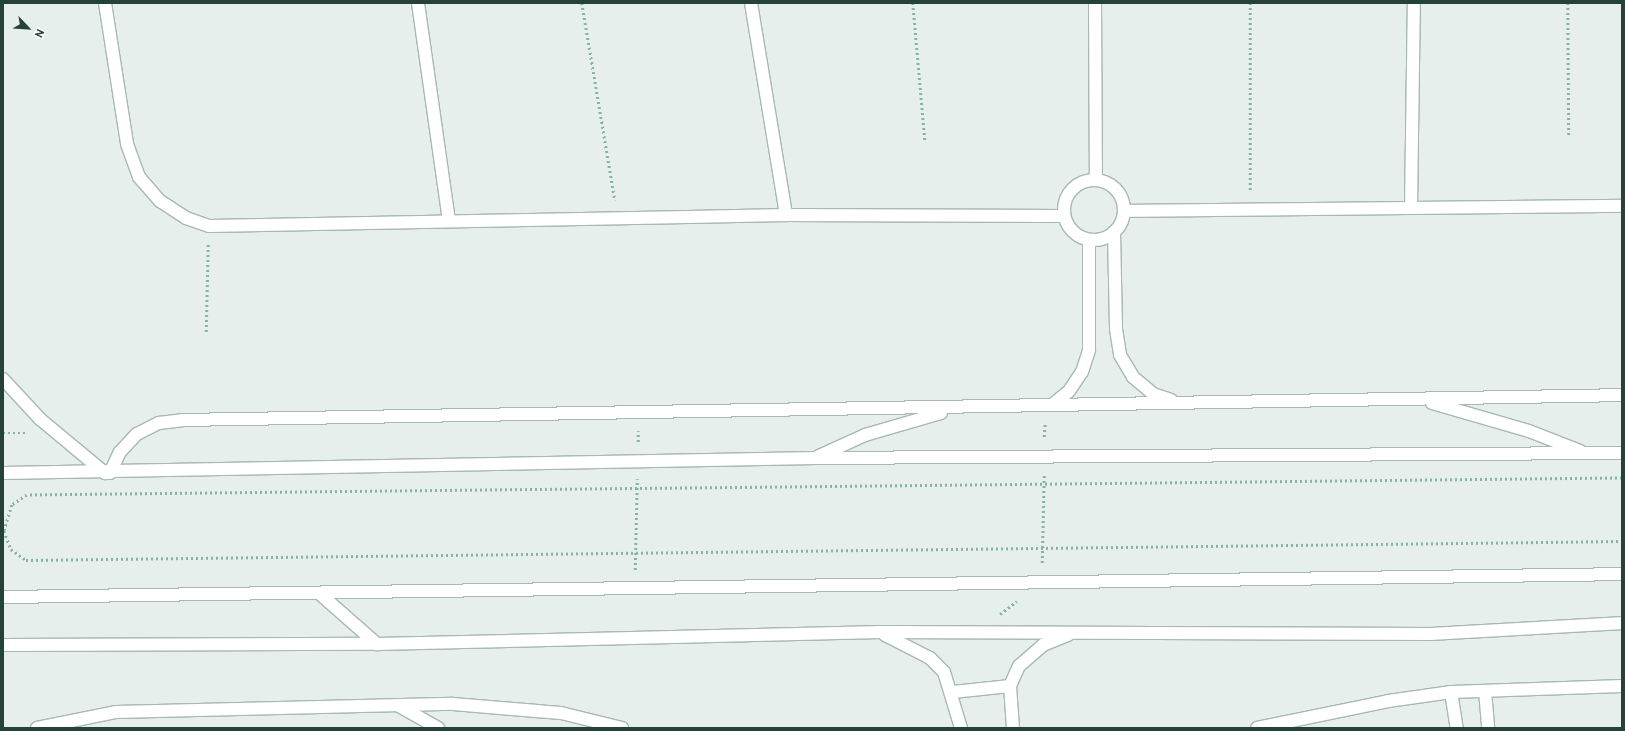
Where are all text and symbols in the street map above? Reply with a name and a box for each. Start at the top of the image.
north arrow [8,8,48,48]
text: N [31,27,47,40]

